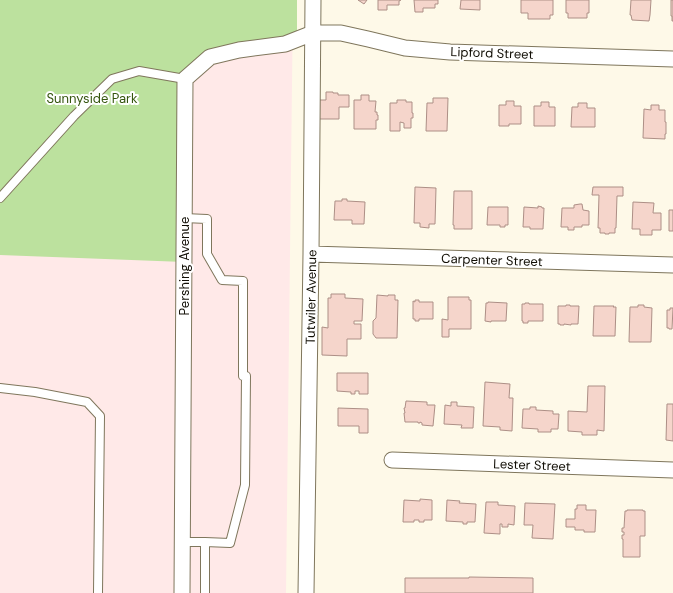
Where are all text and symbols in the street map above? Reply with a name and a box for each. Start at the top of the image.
street label: Lipford Street [450,43,534,63]
park label: Sunnyside Park [47,90,138,107]
street label: Pershing Avenue [176,217,193,315]
street label: Tutwiler Avenue [302,249,320,345]
street label: Carpenter Street [441,250,543,270]
street label: Lester Street [493,455,571,475]

